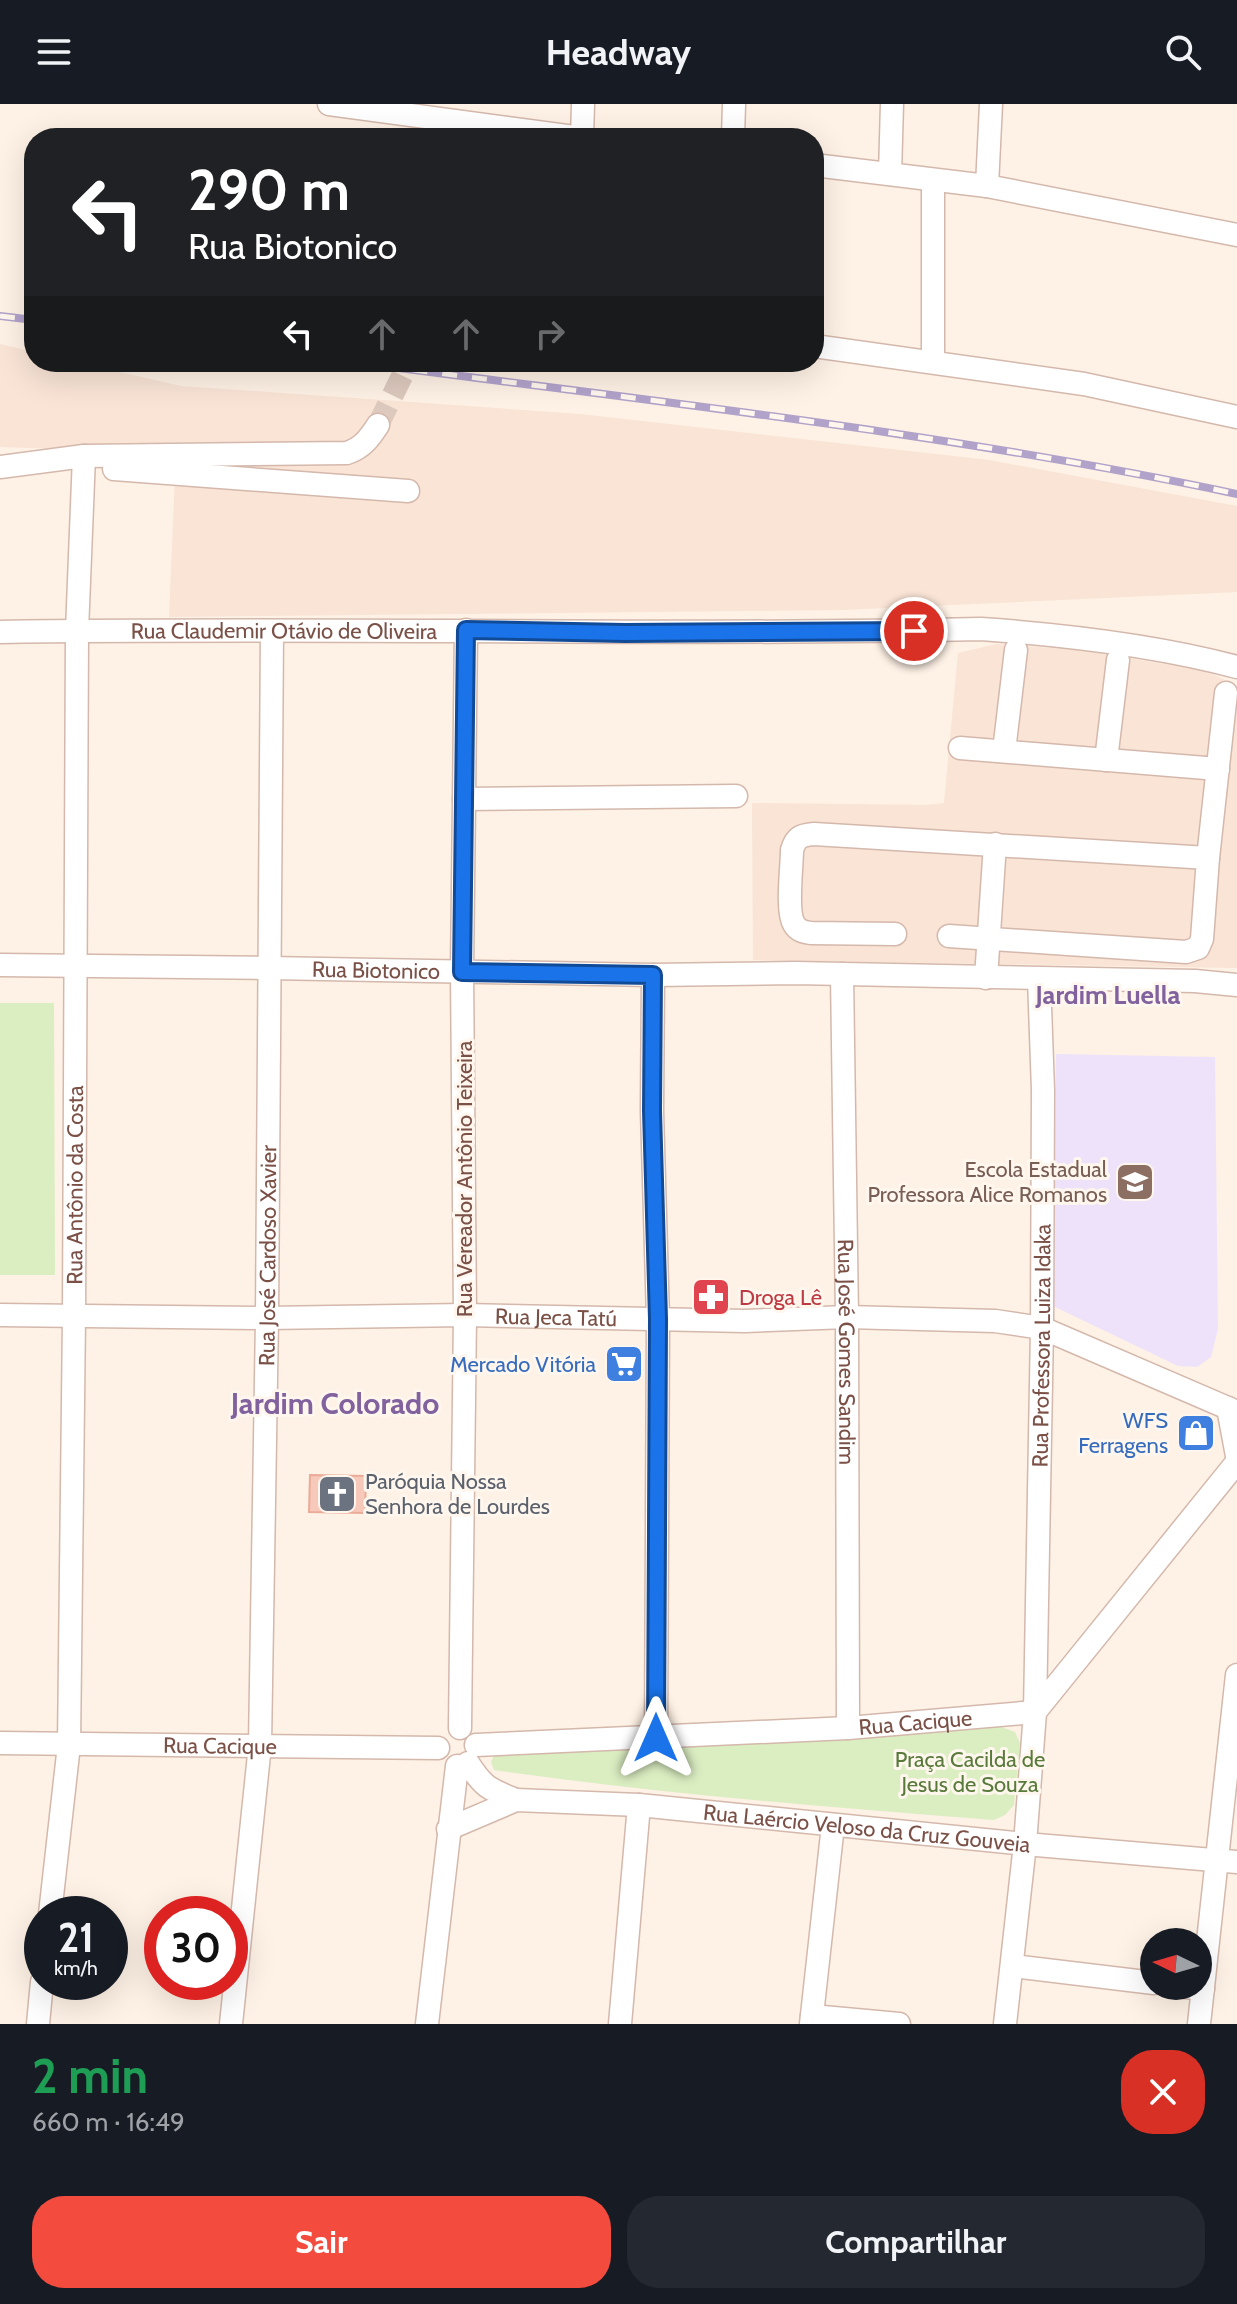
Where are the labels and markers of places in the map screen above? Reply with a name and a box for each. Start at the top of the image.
pin [880,597,948,665]
place label: Escola Estadual Professora Alice Romanos [867,1156,1108,1208]
school or university icon: Escola Estadual Professora Alice Romanos [1114,1161,1156,1203]
pharmacy icon: Droga Lê [690,1276,732,1318]
place label: Droga Lê [739,1284,822,1311]
supermarket icon: Mercado Vitória [603,1343,645,1385]
place label: Mercado Vitória [450,1351,596,1378]
place label: WFS Ferragens [1078,1407,1168,1459]
shop icon: WFS Ferragens [1175,1412,1217,1454]
place label: Paróquia Nossa Senhora de Lourdes [365,1468,550,1520]
church icon: Paróquia Nossa Senhora de Lourdes [316,1473,358,1515]

